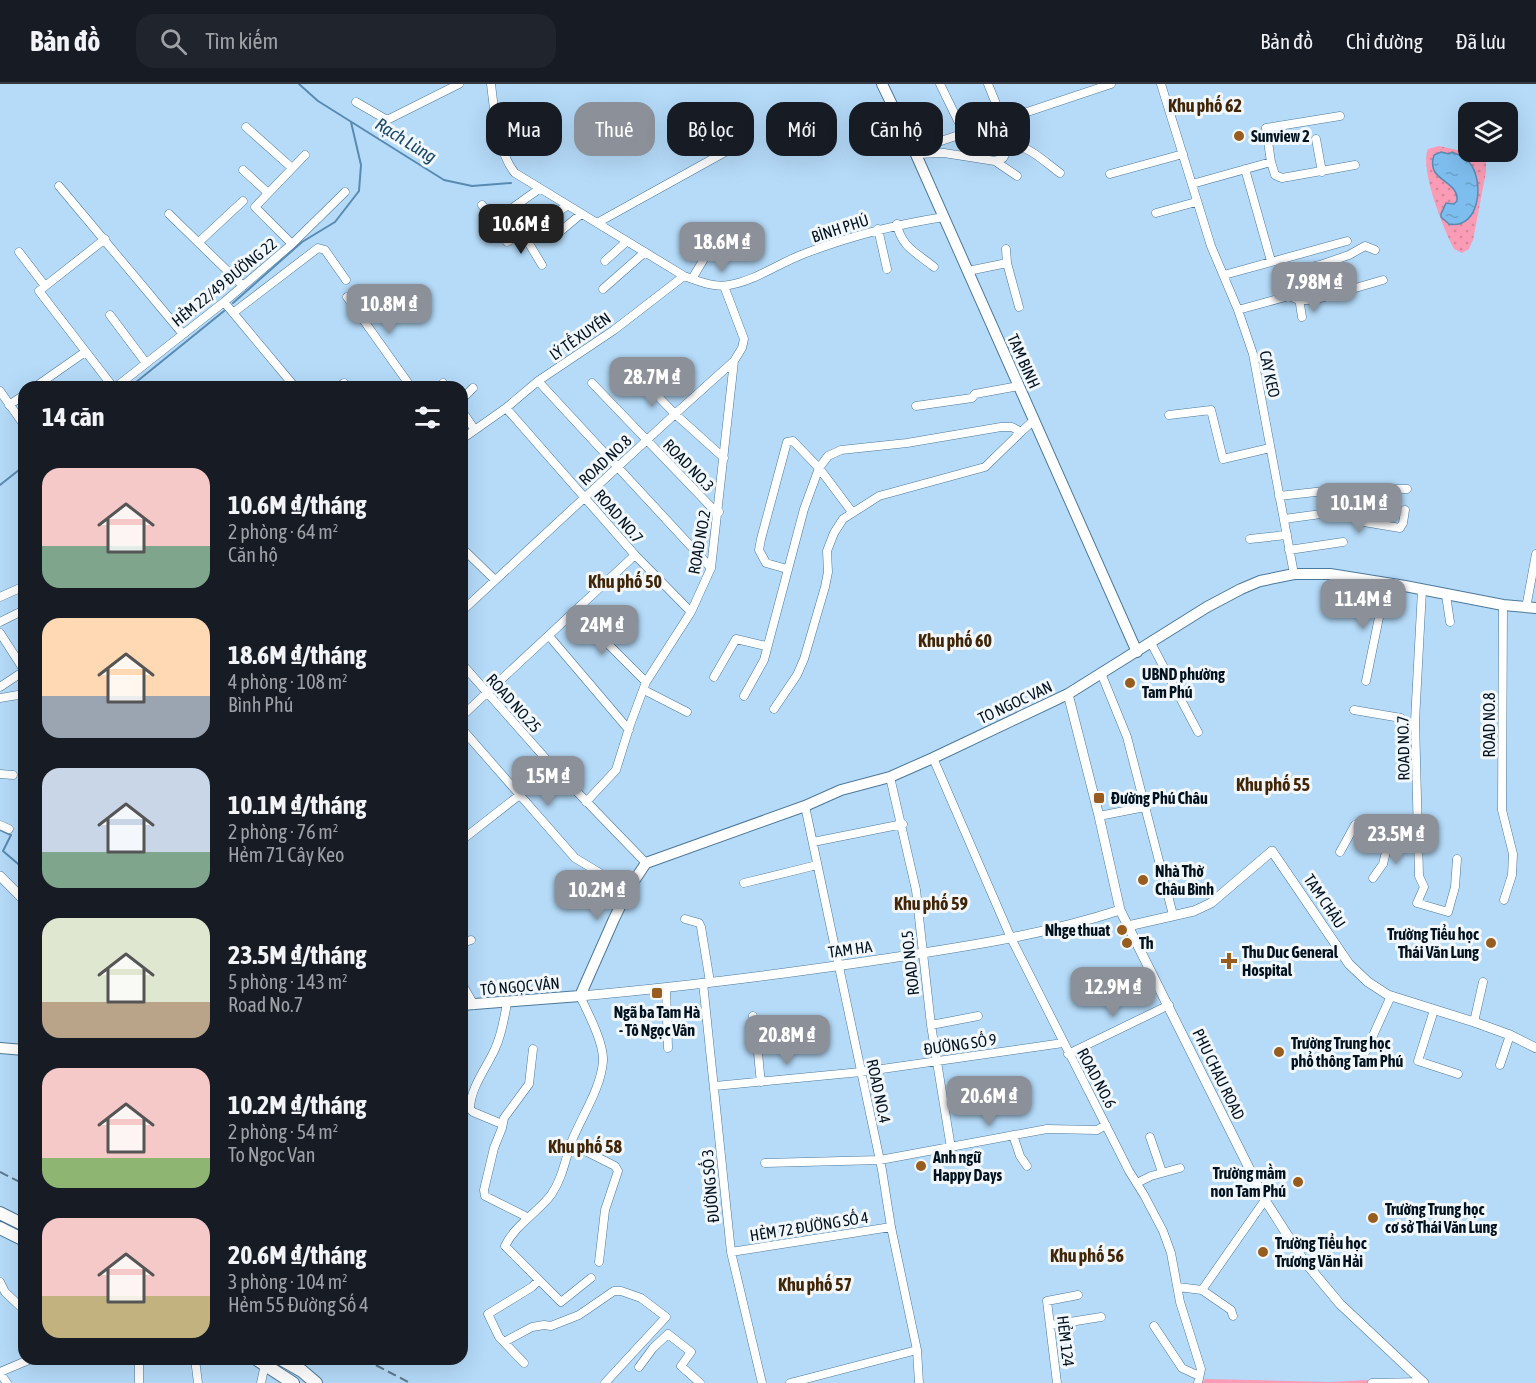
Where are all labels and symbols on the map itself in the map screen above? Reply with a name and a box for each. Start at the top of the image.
district label: Khu phố 62 [1168,95,1242,116]
water label: Rạch Lùng [372,113,440,167]
place label: Sunview 2 [1251,127,1310,145]
marker: Sunview 2 [1232,129,1246,143]
pin: 10.6M ₫ [466,204,576,255]
street label: BÌNH PHÚ [809,210,871,246]
pin: 18.6M ₫ [667,222,777,273]
street label: HẺM 22/49 ĐƯỜNG 22 [168,234,280,330]
pin: 7.98M ₫ [1259,262,1369,313]
pin: 10.8M ₫ [334,284,444,335]
street label: LÝ TẾ XUYÊN [545,307,614,364]
street label: TAM BINH [1004,331,1044,391]
street label: CAY KEO [1256,349,1284,399]
pin: 28.7M ₫ [597,357,707,408]
street label: ROAD NO.8 [575,431,635,489]
street label: ROAD NO.3 [660,435,718,495]
pin: 10.1M ₫ [1304,483,1414,534]
street label: ROAD NO.7 [591,486,647,546]
street label: ROAD NO.2 [684,508,714,576]
district label: Khu phố 50 [588,571,662,592]
pin: 11.4M ₫ [1308,579,1418,630]
pin: 24M ₫ [560,605,644,656]
district label: Khu phố 60 [918,630,992,651]
place label: UBND phường Tam Phú [1142,665,1225,701]
street label: ROAD NO.25 [483,670,545,736]
marker: UBND phường Tam Phú [1123,676,1137,690]
street label: TO NGOC VAN [975,677,1055,727]
street label: ROAD NO.8 [1480,692,1498,758]
street label: ROAD NO.7 [1393,715,1413,781]
pin: 15M ₫ [506,756,590,807]
district label: Khu phố 55 [1236,774,1310,795]
place label: Đường Phú Châu [1111,789,1208,807]
marker: Đường Phú Châu [1092,791,1106,805]
pin: 23.5M ₫ [1341,814,1451,865]
place label: Nhà Thờ Châu Bình [1155,862,1214,898]
pin: 10.2M ₫ [542,870,652,921]
street label: TAM CHÂU [1301,871,1349,931]
marker: Nhà Thờ Châu Bình [1136,873,1150,887]
district label: Khu phố 59 [894,893,968,914]
place label: Nhge thuat [1045,921,1110,939]
marker: Nhge thuat [1115,923,1129,937]
place label: Trường Tiểu học Thái Văn Lung [1387,924,1479,961]
street label: ROAD NO.5 [898,930,922,996]
place label: Th [1139,934,1154,952]
marker: Th [1120,936,1134,950]
marker: Trường Tiểu học Thái Văn Lung [1484,936,1498,950]
street label: TAM HA [827,937,873,961]
place label: Thu Duc General Hospital [1242,943,1339,979]
marker: Thu Duc General Hospital [1220,952,1238,970]
pin: 12.9M ₫ [1058,967,1168,1018]
street label: TÔ NGỌC VÂN [480,974,560,998]
marker: Ngã ba Tam Hà - Tô Ngọc Vân [650,986,664,1000]
place label: Ngã ba Tam Hà - Tô Ngọc Vân [614,1003,700,1039]
pin: 20.8M ₫ [732,1015,842,1066]
street label: PHU CHAU ROAD [1189,1026,1249,1122]
street label: ĐƯỜNG SỐ 9 [922,1028,998,1058]
place label: Trường Trung học phổ thông Tam Phú [1291,1034,1403,1070]
street label: ROAD NO.6 [1074,1045,1120,1111]
marker: Trường Trung học phổ thông Tam Phú [1272,1045,1286,1059]
street label: ROAD NO.4 [863,1057,895,1125]
pin: 20.6M ₫ [934,1076,1044,1127]
district label: Khu phố 58 [548,1136,622,1157]
place label: Anh ngữ Happy Days [932,1148,1003,1184]
street label: ĐƯỜNG SỐ 3 [696,1149,722,1224]
marker: Anh ngữ Happy Days [914,1159,928,1173]
place label: Trường mầm non Tam Phú [1210,1163,1286,1200]
marker: Trường mầm non Tam Phú [1291,1175,1305,1189]
place label: Trường Trung học cơ sở Thái Văn Lung [1385,1200,1497,1236]
street label: HẺM 72 ĐƯỜNG SỐ 4 [748,1206,870,1244]
marker: Trường Trung học cơ sở Thái Văn Lung [1366,1211,1380,1225]
place label: Trường Tiểu học Trương Văn Hải [1275,1233,1367,1270]
district label: Khu phố 56 [1050,1245,1124,1266]
marker: Trường Tiểu học Trương Văn Hải [1256,1245,1270,1259]
district label: Khu phố 57 [778,1274,852,1295]
street label: HẺM 124 [1054,1314,1078,1368]

